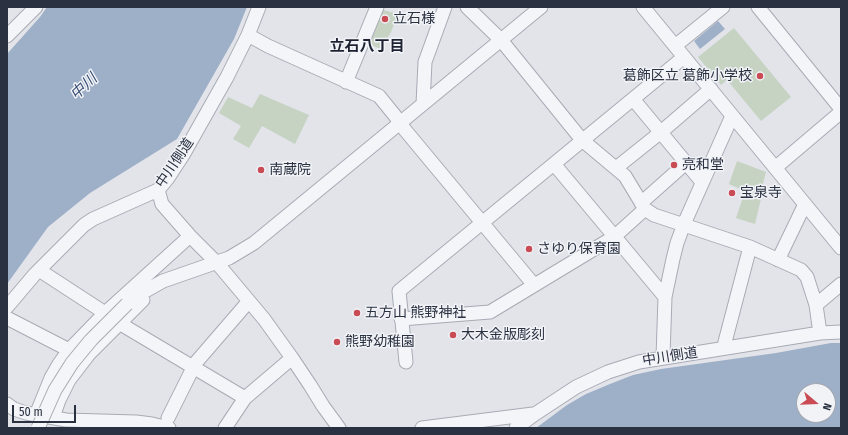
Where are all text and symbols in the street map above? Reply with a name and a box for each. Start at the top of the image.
place label: 立石様 [393,11,435,27]
marker: 立石様 [380,14,390,24]
district label: 立石八丁目 [330,38,404,56]
place label: 葛飾区立 葛飾小学校 [623,68,752,84]
water label: 中川 [67,70,101,104]
marker: 葛飾区立 葛飾小学校 [755,71,765,81]
street label: 中川側道 [152,135,198,191]
place label: 亮和堂 [682,157,724,173]
marker: 亮和堂 [669,160,679,170]
place label: 南蔵院 [269,162,311,178]
marker: 南蔵院 [256,165,266,175]
place label: 宝泉寺 [740,185,782,201]
marker: 宝泉寺 [727,188,737,198]
place label: さゆり保育園 [537,241,621,257]
marker: さゆり保育園 [524,244,534,254]
place label: 五方山 熊野神社 [365,305,466,321]
marker: 五方山 熊野神社 [352,308,362,318]
place label: 大木金版彫刻 [461,327,545,343]
marker: 大木金版彫刻 [448,330,458,340]
place label: 熊野幼稚園 [345,334,415,350]
marker: 熊野幼稚園 [332,337,342,347]
street label: 中川側道 [641,344,699,370]
north arrow [796,383,836,423]
scale bar [14,397,78,423]
text: N [820,402,834,412]
text: 50 m [19,405,43,419]

